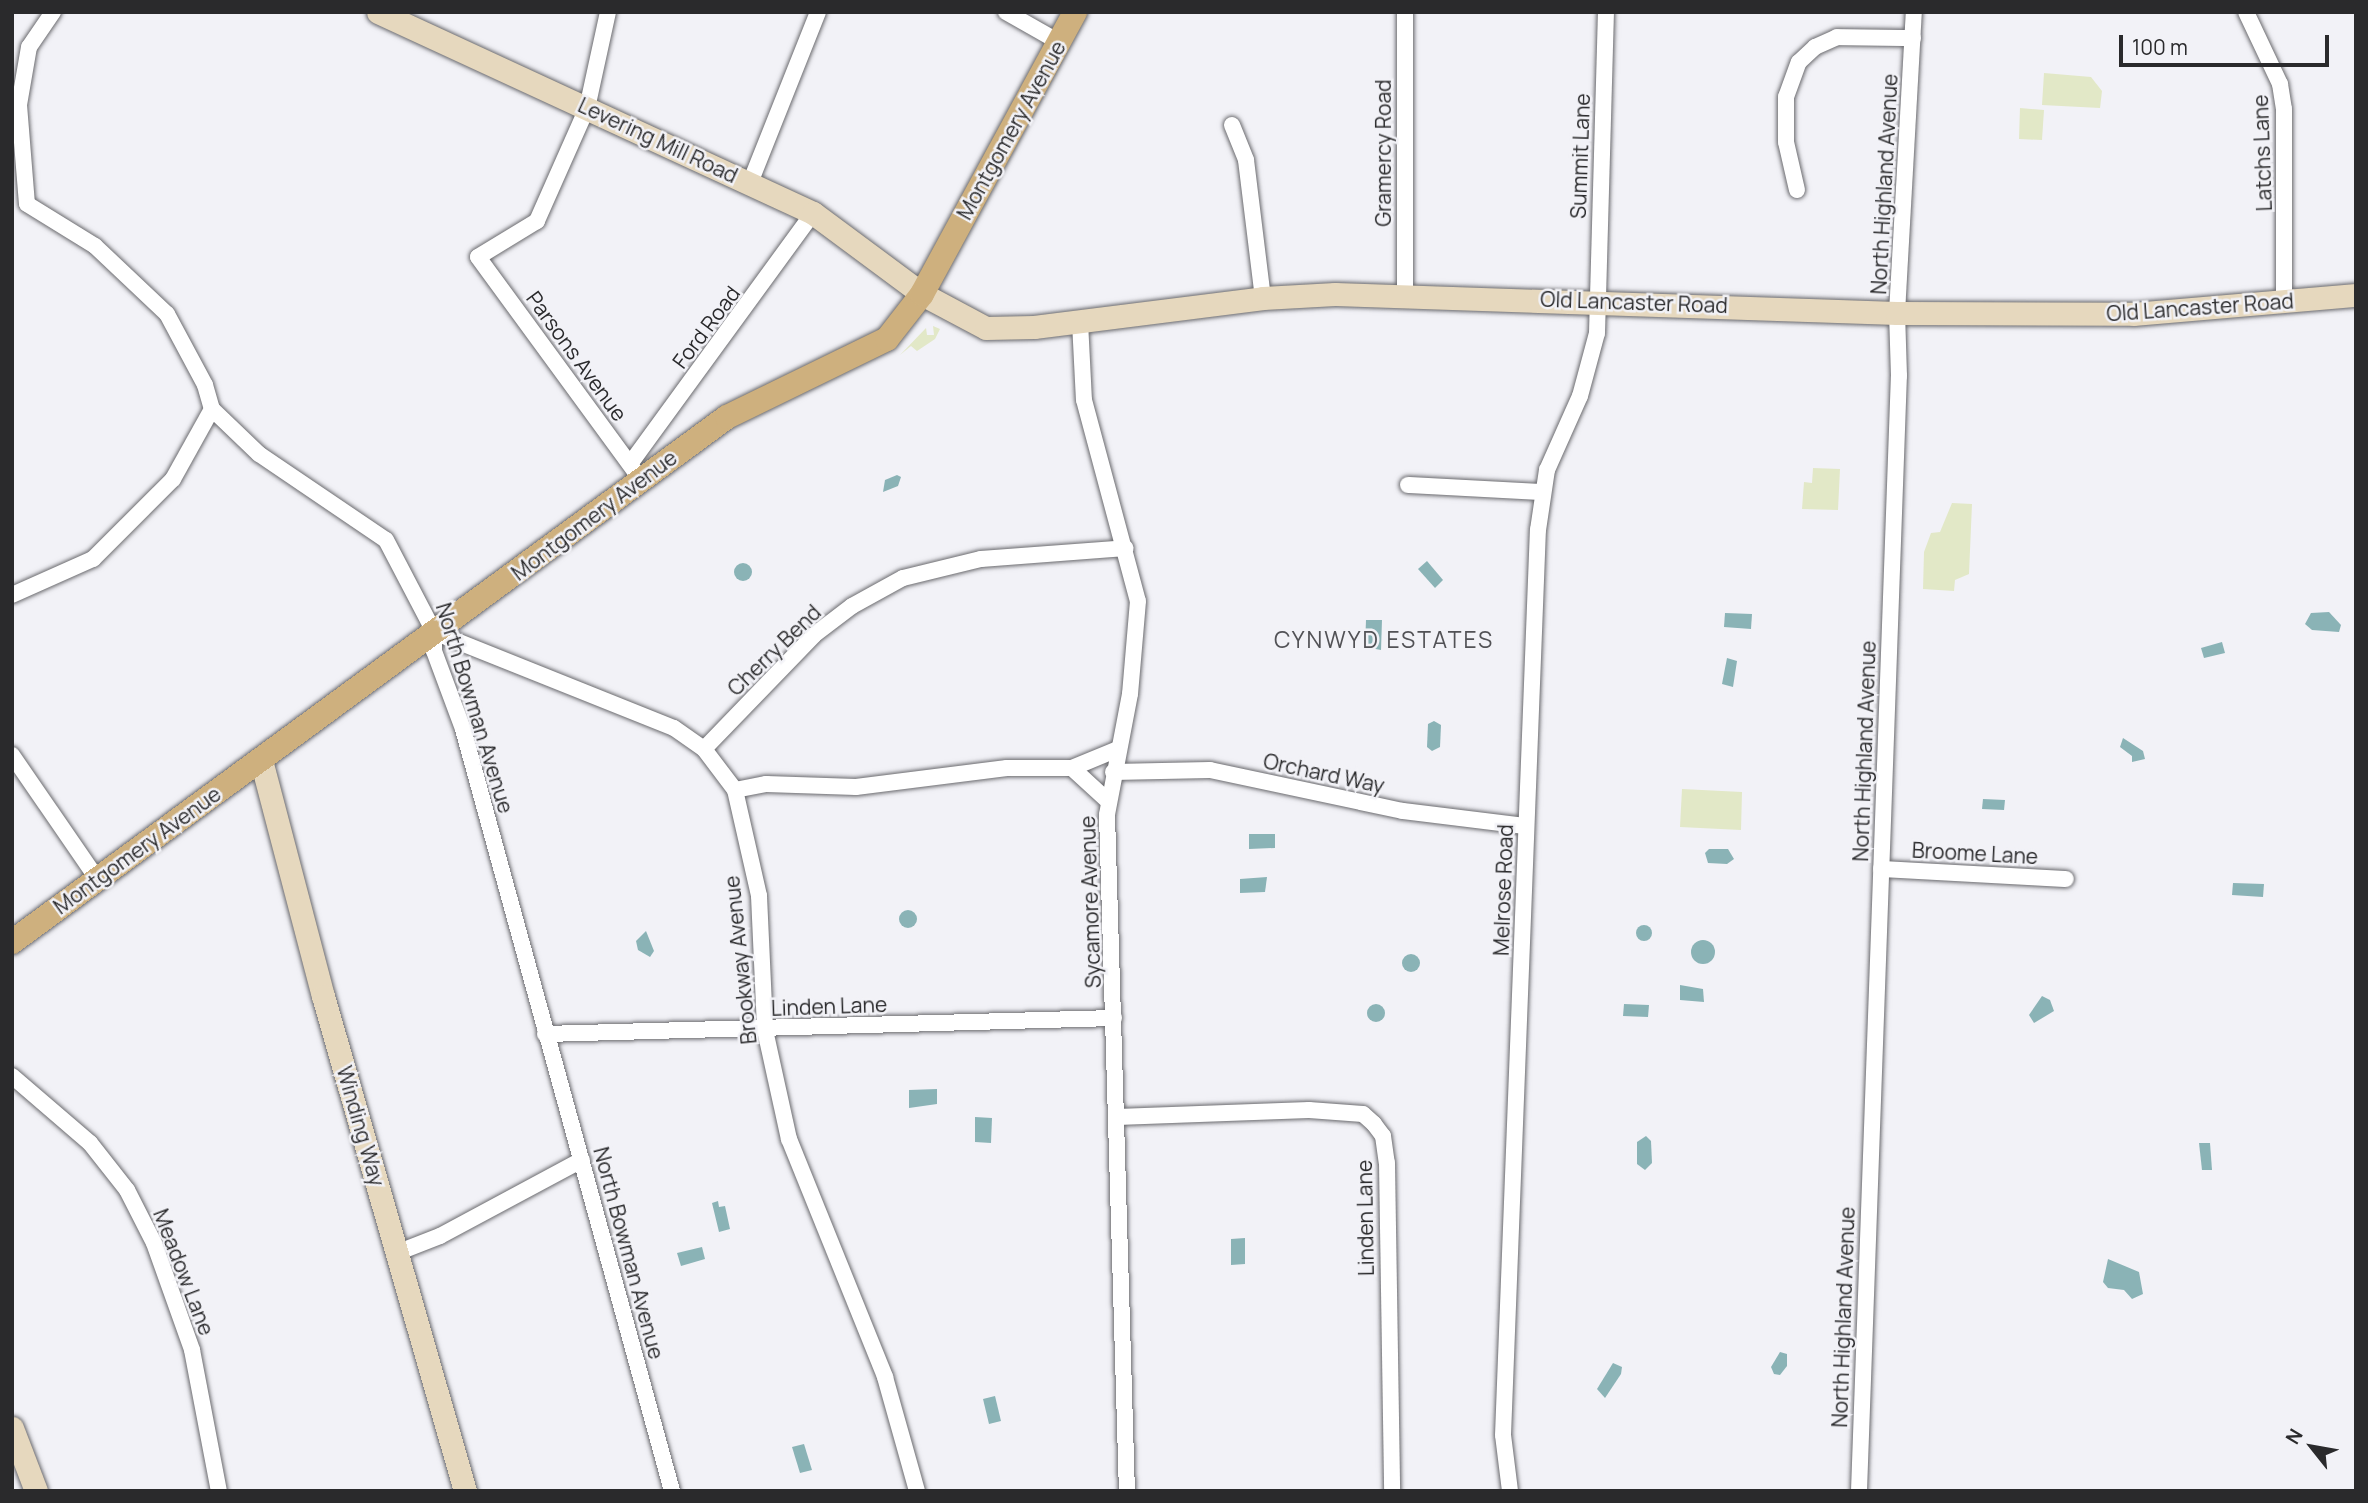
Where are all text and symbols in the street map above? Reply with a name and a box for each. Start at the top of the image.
scale bar [2123,21,2333,65]
text: 100 m [2132,33,2188,61]
street label: Montgomery Avenue [951,36,1071,224]
street label: North Highland Avenue [1866,73,1902,295]
street label: Gramercy Road [1370,79,1396,227]
street label: Levering Mill Road [574,92,742,188]
street label: Summit Lane [1565,93,1595,219]
street label: Latchs Lane [2247,94,2277,212]
street label: Ford Road [667,281,745,373]
street label: Parsons Avenue [522,286,632,426]
street label: Old Lancaster Road [1540,286,1728,318]
street label: Old Lancaster Road [2106,288,2294,326]
street label: Montgomery Avenue [506,445,682,585]
street label: Cherry Bend [722,599,826,701]
street label: North Bowman Avenue [431,600,519,816]
district label: CYNWYD ESTATES [1276,625,1492,653]
street label: North Highland Avenue [1848,640,1880,862]
street label: Orchard Way [1261,748,1387,798]
street label: Montgomery Avenue [49,781,225,919]
street label: Sycamore Avenue [1074,815,1106,989]
street label: Melrose Road [1488,824,1518,956]
street label: Broome Lane [1911,837,2039,869]
street label: Brookway Avenue [719,875,761,1045]
street label: Linden Lane [771,991,887,1021]
street label: Winding Way [332,1063,390,1189]
street label: North Bowman Avenue [589,1144,669,1362]
street label: Linden Lane [1351,1160,1379,1276]
street label: Meadow Lane [148,1205,220,1339]
street label: North Highland Avenue [1827,1206,1859,1428]
north arrow [2277,1412,2347,1482]
text: N [2279,1424,2309,1449]

